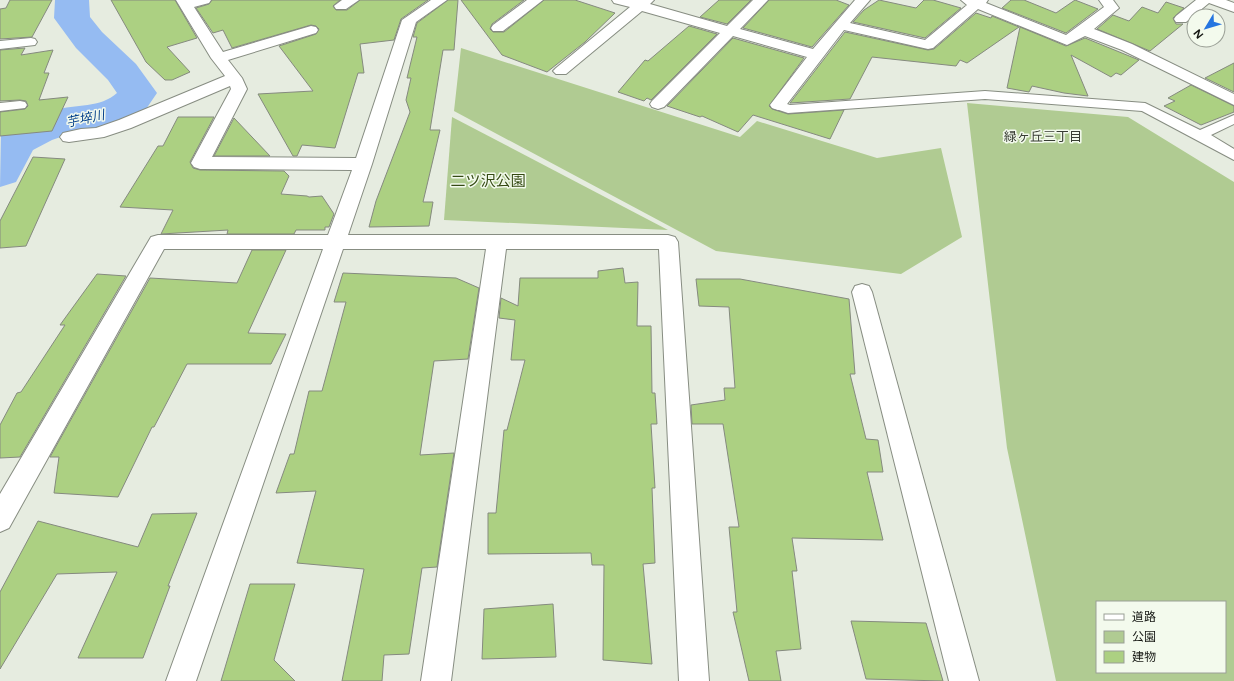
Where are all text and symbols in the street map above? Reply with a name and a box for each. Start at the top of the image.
north arrow [1186,8,1226,48]
text: N [1191,26,1206,41]
water label: 芋埣川 [64,107,108,130]
district label: 緑ヶ丘三丁目 [1004,129,1082,144]
park label: 二ツ沢公園 [450,172,526,190]
legend [1096,601,1226,673]
text: 道路 [1132,610,1156,624]
text: 公園 [1132,630,1156,644]
text: 建物 [1132,650,1156,664]

